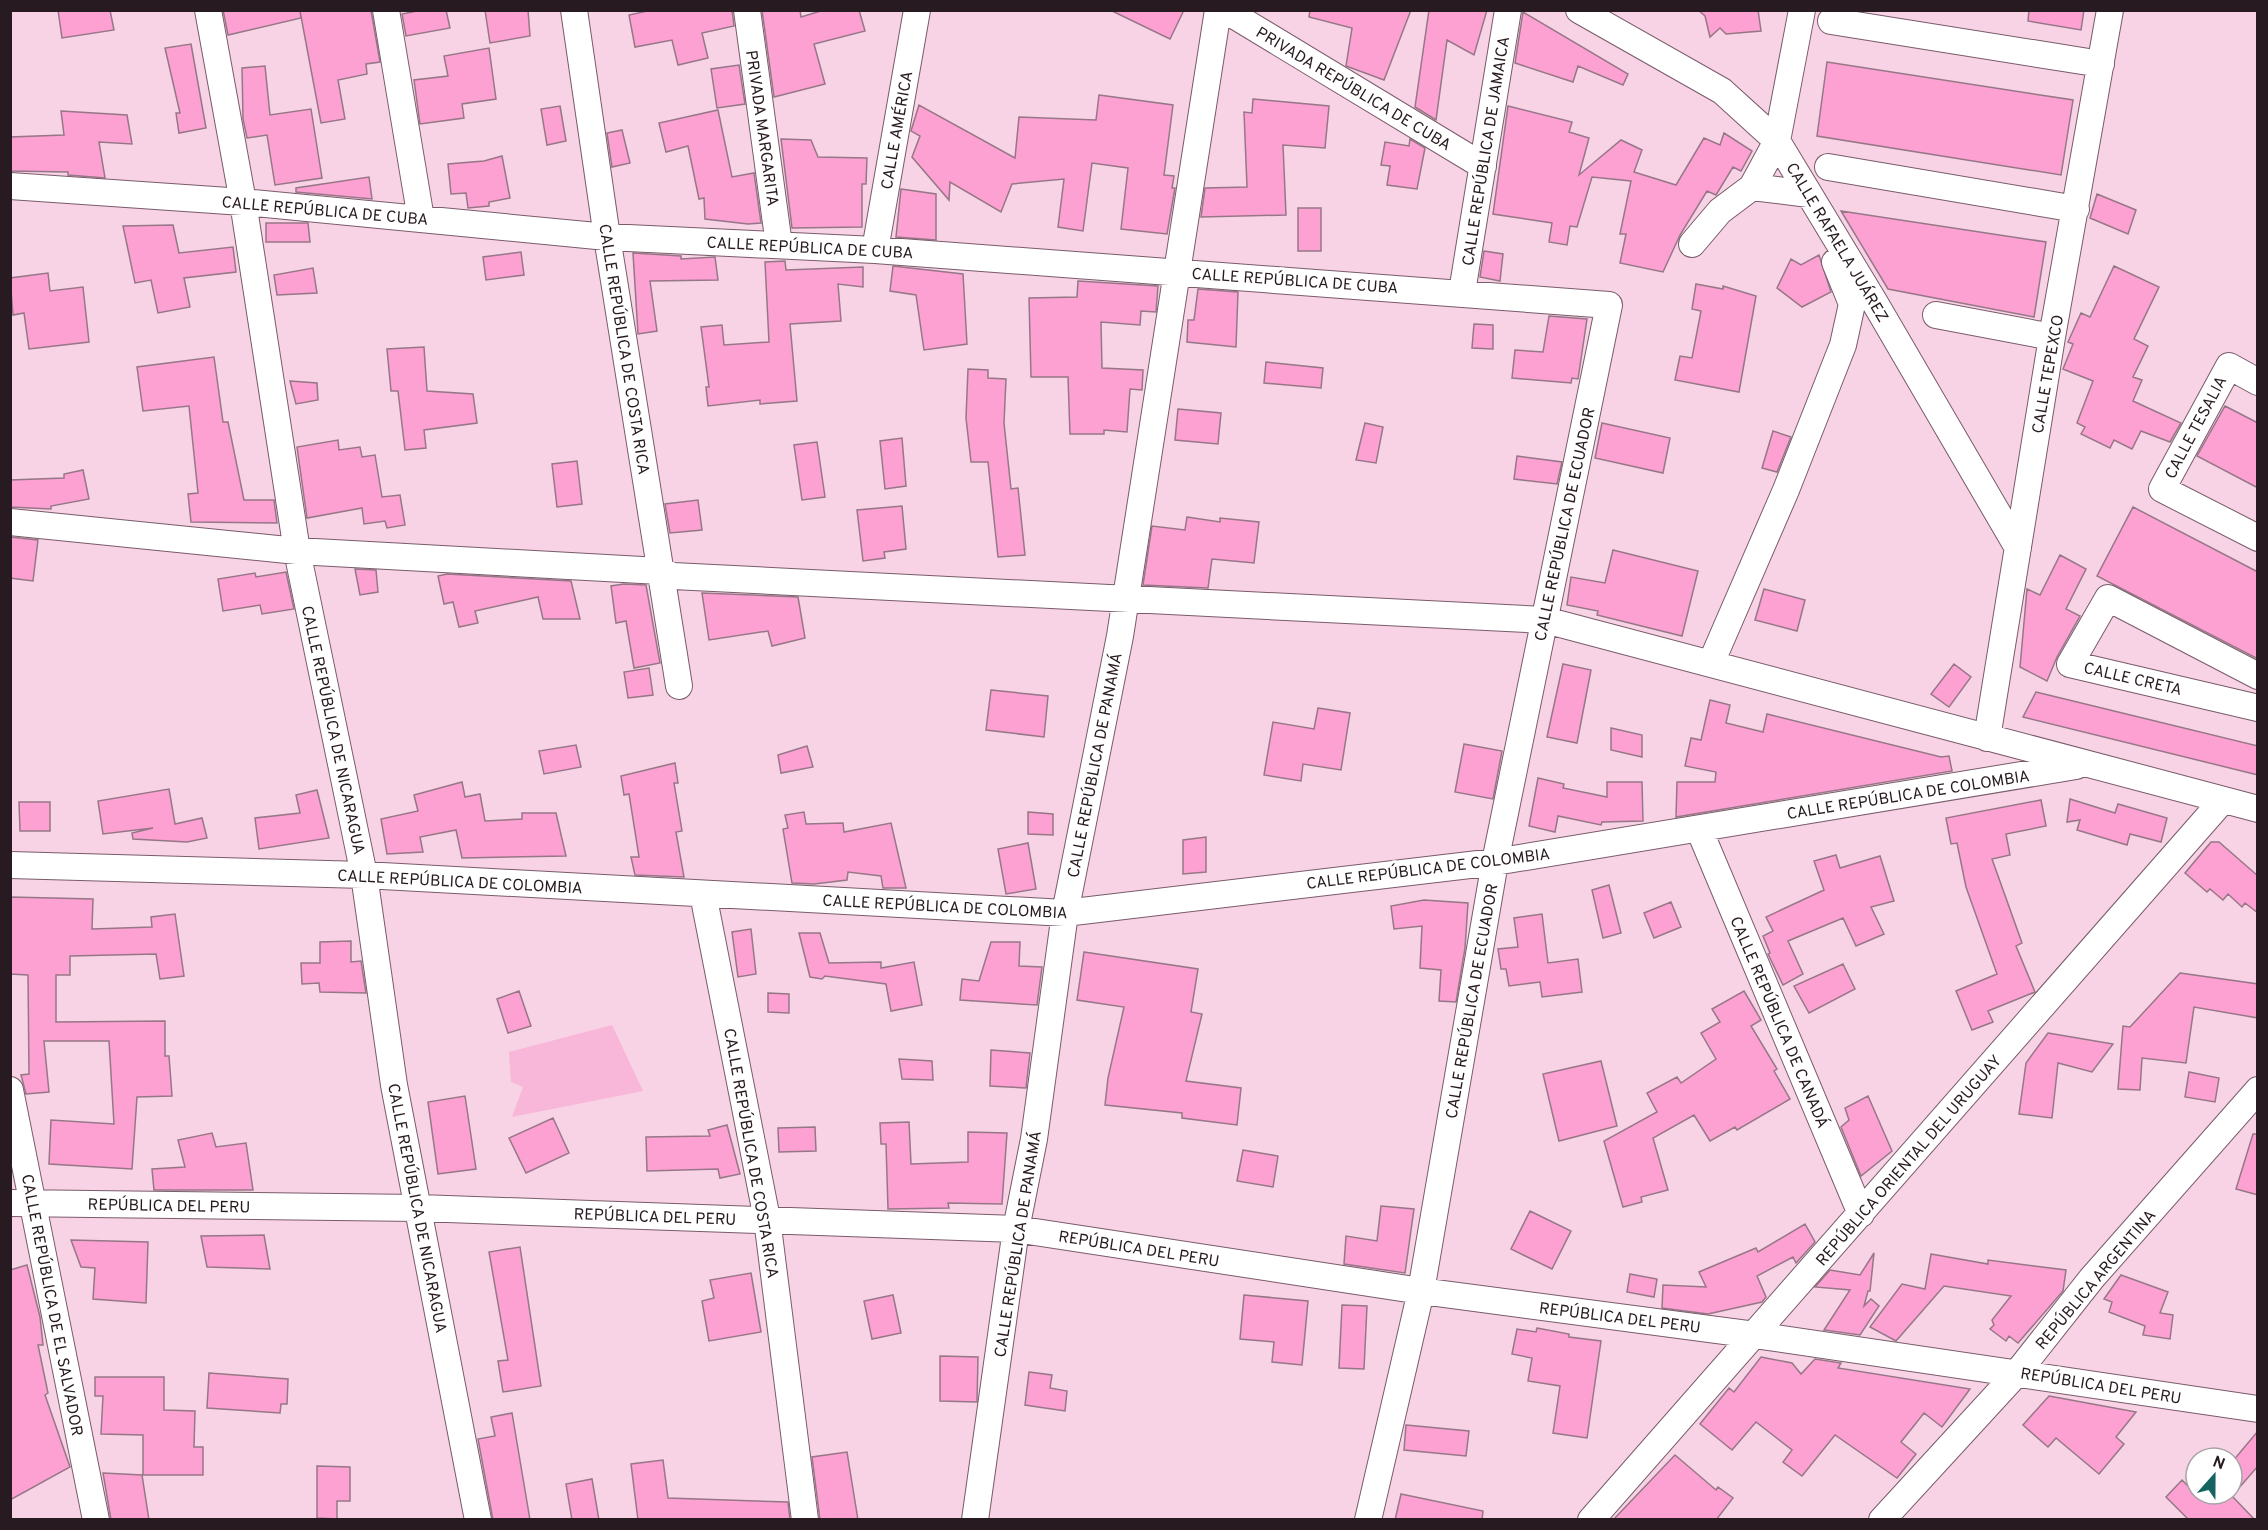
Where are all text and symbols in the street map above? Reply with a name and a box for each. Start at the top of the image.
street label: PRIVADA REPÚBLICA DE CUBA [1252,22,1455,156]
street label: CALLE REPÚBLICA DE JAMAICA [1457,35,1515,268]
street label: PRIVADA MARGARITA [740,49,782,208]
street label: CALLE AMÉRICA [876,69,918,191]
street label: CALLE RAFAELA JUÁREZ [1781,158,1894,327]
street label: CALLE REPÚBLICA DE CUBA [221,191,429,231]
street label: CALLE REPÚBLICA DE COSTA RICA [593,222,655,476]
street label: CALLE REPÚBLICA DE CUBA [706,232,914,264]
street label: CALLE REPÚBLICA DE CUBA [1191,263,1399,299]
street label: CALLE TEPEXCO [2029,313,2069,435]
street label: CALLE TESALIA [2161,373,2232,483]
street label: CALLE REPÚBLICA DE ECUADOR [1529,405,1601,643]
street label: CALLE REPÚBLICA DE NICARAGUA [296,604,370,857]
street label: CALLE REPÚBLICA DE PANAMÁ [1062,651,1128,880]
street label: CALLE CRETA [2081,659,2184,701]
street label: CALLE REPÚBLICA DE COLOMBIA [1785,765,2031,825]
street label: CALLE REPÚBLICA DE COLOMBIA [1305,843,1551,895]
street label: CALLE REPÚBLICA DE COLOMBIA [337,865,583,899]
street label: CALLE REPÚBLICA DE ECUADOR [1440,882,1504,1121]
street label: CALLE REPÚBLICA DE COLOMBIA [822,890,1068,924]
street label: CALLE REPÚBLICA DE CANADÁ [1724,913,1834,1132]
street label: CALLE REPÚBLICA DE COSTA RICA [718,1026,784,1280]
street label: REPÚBLICA ORIENTAL DEL URUGUAY [1811,1050,2007,1271]
street label: CALLE REPÚBLICA DE NICARAGUA [382,1081,452,1335]
street label: CALLE REPÚBLICA DE PANAMÁ [989,1129,1047,1359]
street label: CALLE REPÚBLICA DE EL SALVADOR [16,1172,88,1438]
street label: REPÚBLICA DEL PERU [87,1194,251,1218]
street label: REPÚBLICA DEL PERU [573,1203,737,1231]
street label: REPÚBLICA ARGENTINA [2031,1205,2161,1354]
street label: REPÚBLICA DEL PERU [1057,1225,1221,1273]
street label: REPÚBLICA DEL PERU [1538,1297,1702,1339]
street label: REPÚBLICA DEL PERU [2019,1362,2183,1410]
north arrow [2184,1446,2244,1506]
text: N [2210,1452,2228,1475]

